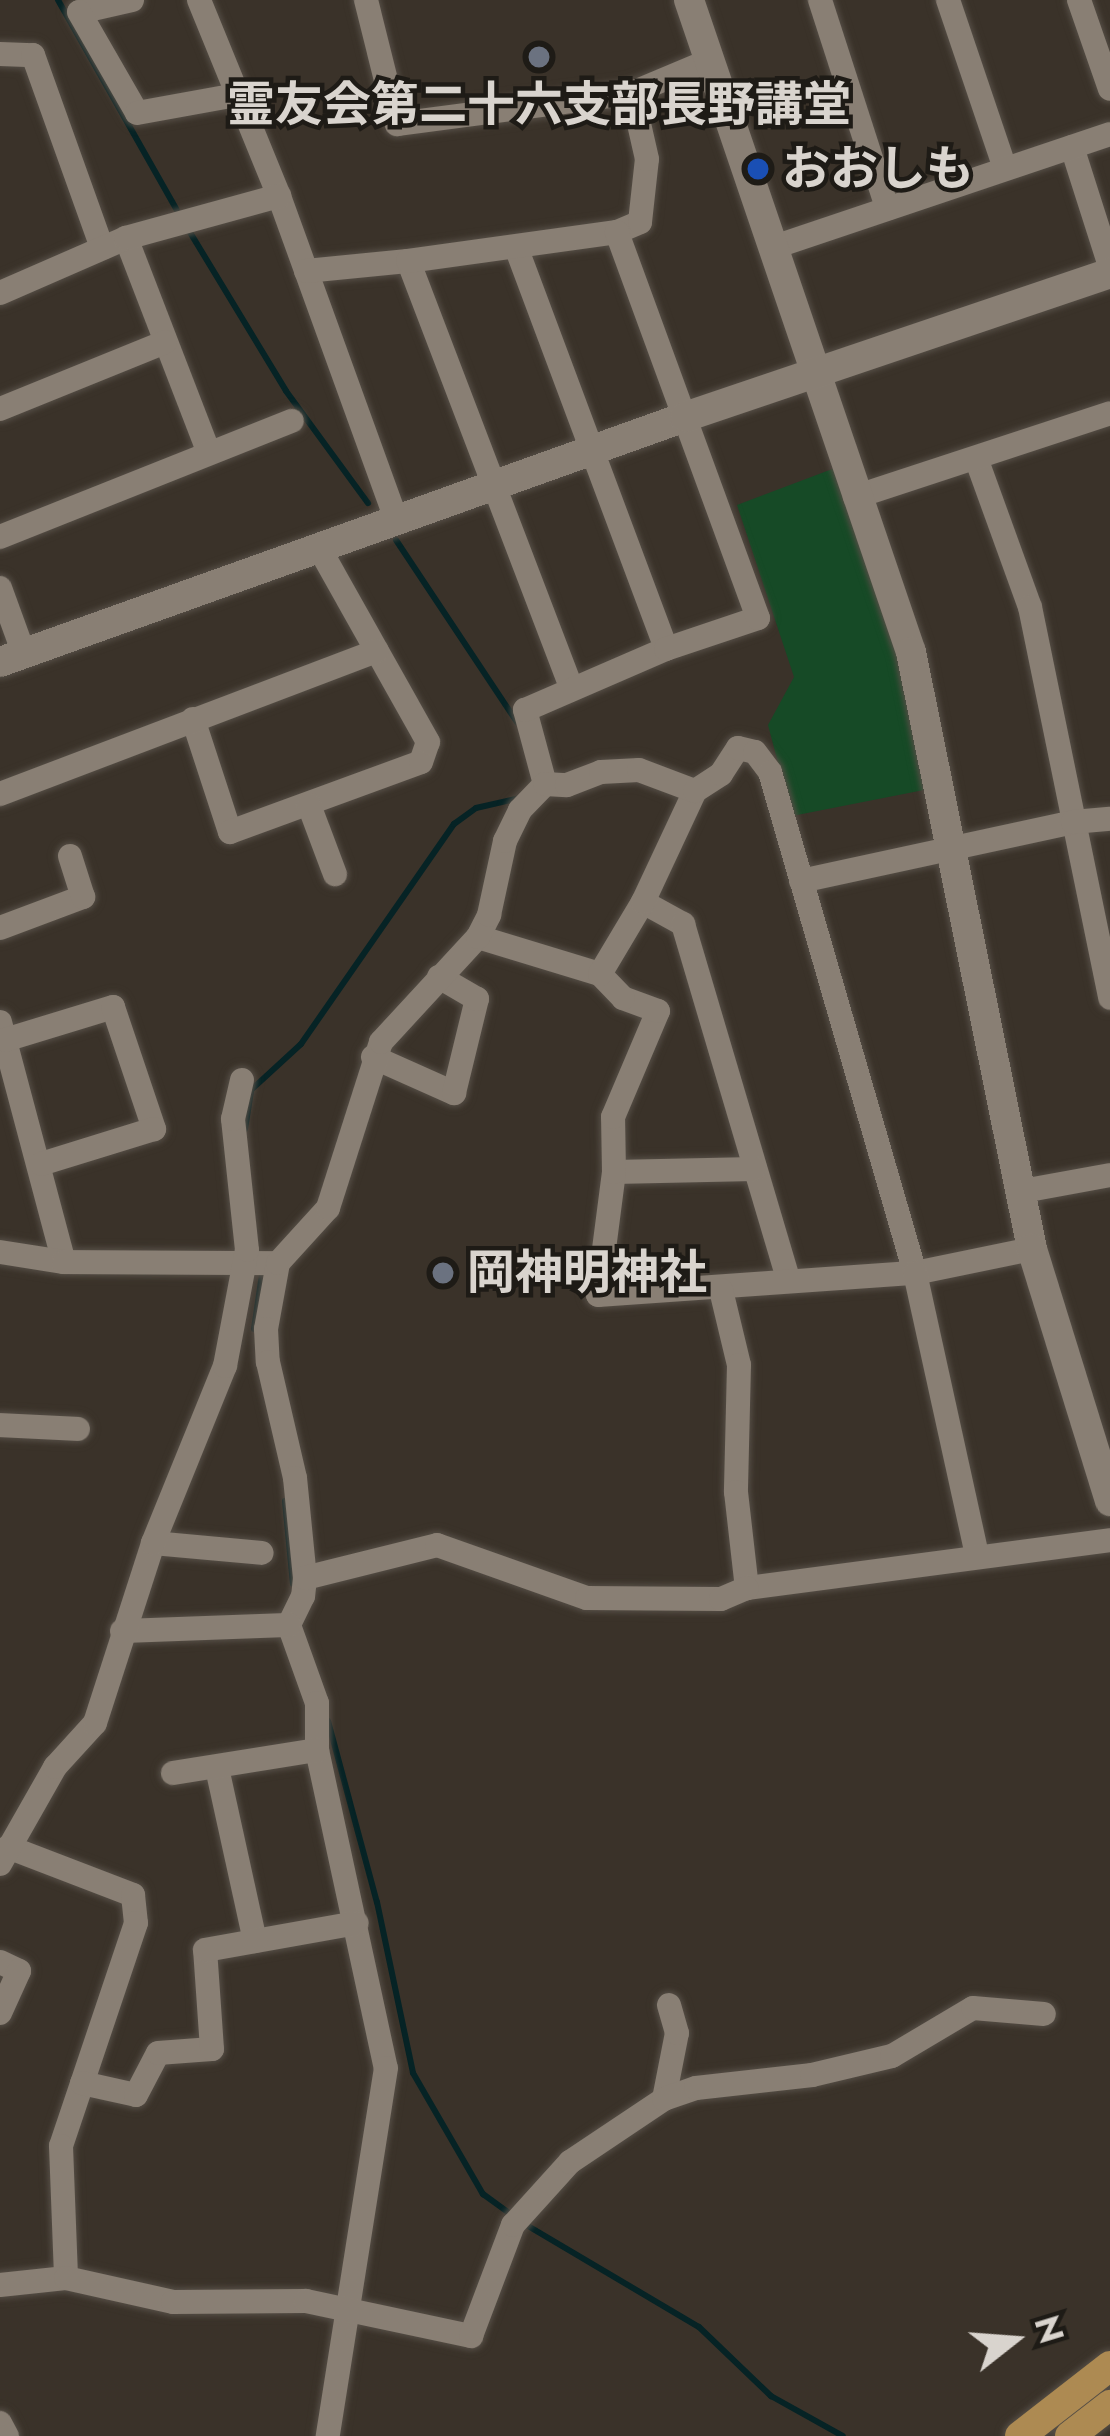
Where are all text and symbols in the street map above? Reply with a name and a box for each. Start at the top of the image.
marker: 霊友会第二十六支部長野講堂 [526,44,552,70]
place label: 霊友会第二十六支部長野講堂 [227,76,851,134]
place label: おおしも [782,140,974,198]
marker: おおしも [745,156,771,182]
place label: 岡神明神社 [467,1244,707,1302]
marker: 岡神明神社 [430,1260,456,1286]
north arrow [954,2280,1074,2400]
text: N [1023,2310,1075,2349]

